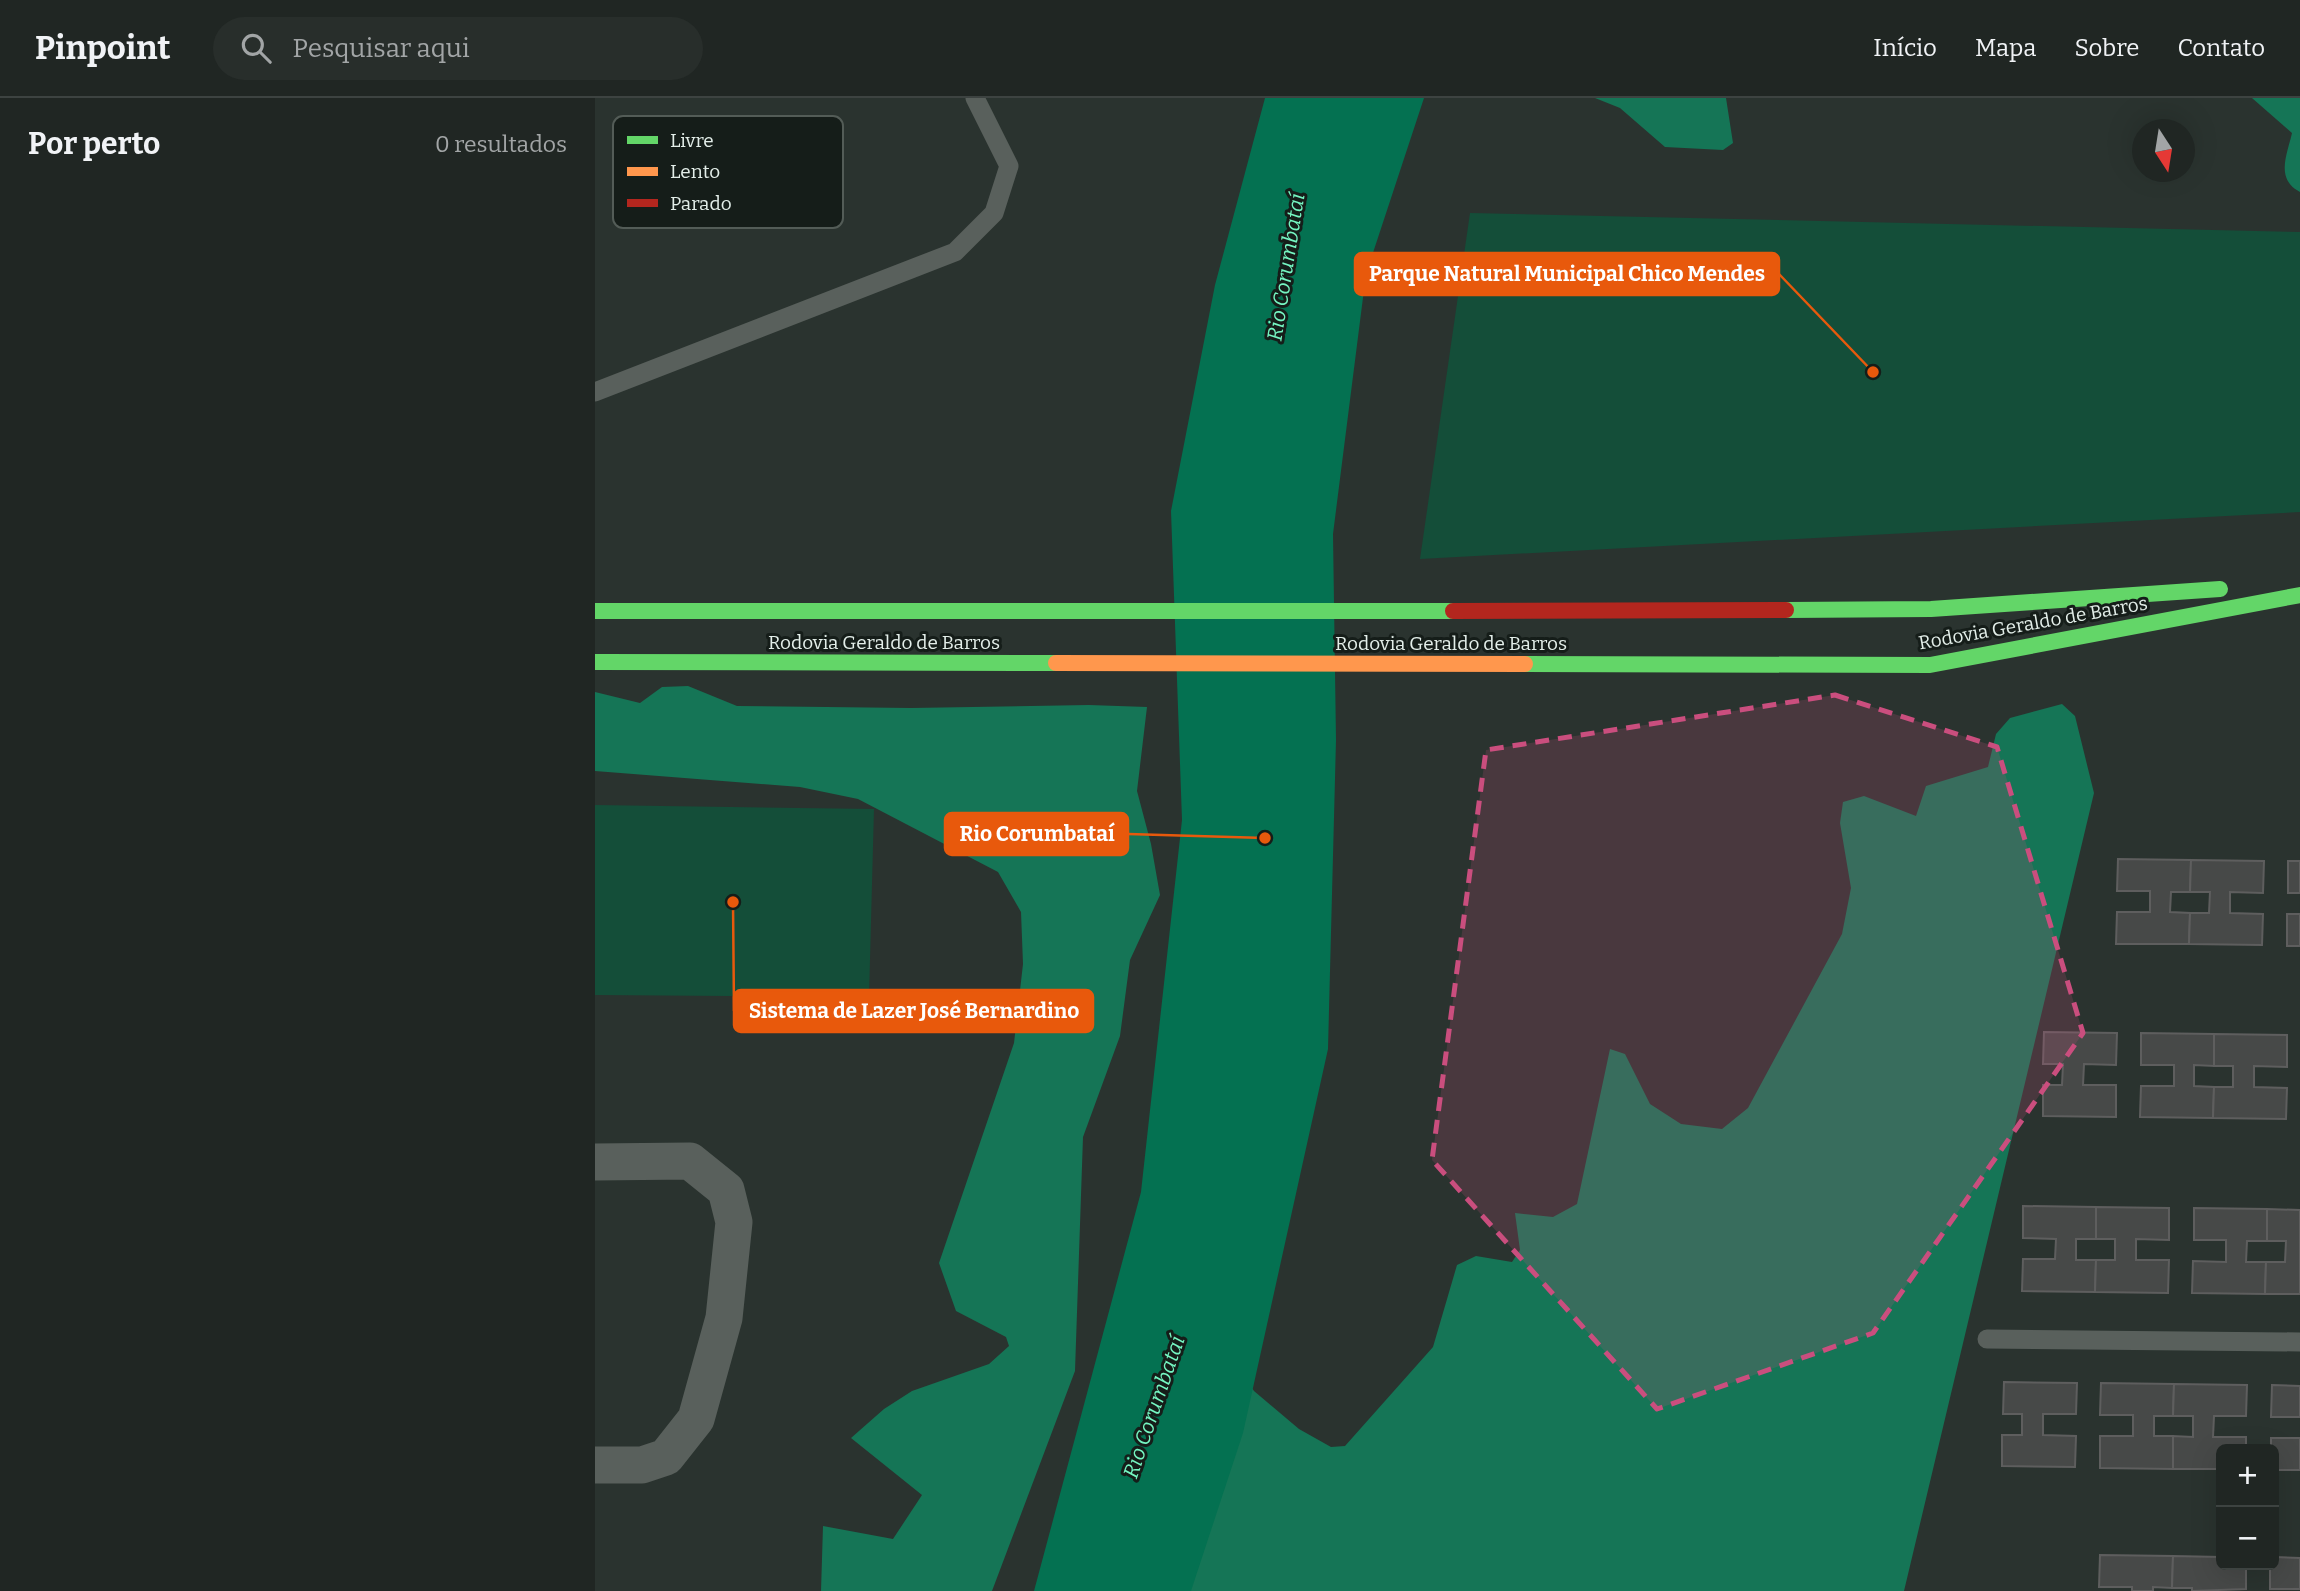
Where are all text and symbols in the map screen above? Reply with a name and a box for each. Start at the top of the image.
search box [213,17,703,80]
text: Pinpoint [35,28,171,68]
icon: search [237,29,275,67]
text: Pesquisar aqui [293,33,470,64]
text: Início [1873,34,1937,62]
text: Mapa [1975,34,2036,62]
text: Sobre [2074,34,2139,62]
text: Contato [2177,34,2265,62]
legend [613,116,843,228]
north arrow [2132,119,2195,182]
text: Por perto [28,126,160,162]
text: Livre [670,129,714,152]
text: 0 resultados [435,130,567,158]
text: Lento [670,160,720,183]
water label: Rio Corumbataí [1262,189,1311,343]
text: Parado [670,192,732,215]
callout: Parque Natural Municipal Chico Mendes [1355,253,1779,295]
text: Parque Natural Municipal Chico Mendes [1369,261,1765,287]
street label: Rodovia Geraldo de Barros [1917,592,2149,654]
street label: Rodovia Geraldo de Barros [768,631,1000,654]
street label: Rodovia Geraldo de Barros [1335,632,1567,655]
callout: Rio Corumbataí [945,813,1128,855]
text: Rio Corumbataí [959,821,1115,847]
callout: Sistema de Lazer José Bernardino [734,990,1093,1032]
text: Sistema de Lazer José Bernardino [749,998,1079,1024]
water label: Rio Corumbataí [1117,1330,1191,1482]
map controls [2216,1444,2279,1570]
button: + [2216,1444,2279,1507]
button: − [2216,1507,2279,1570]

